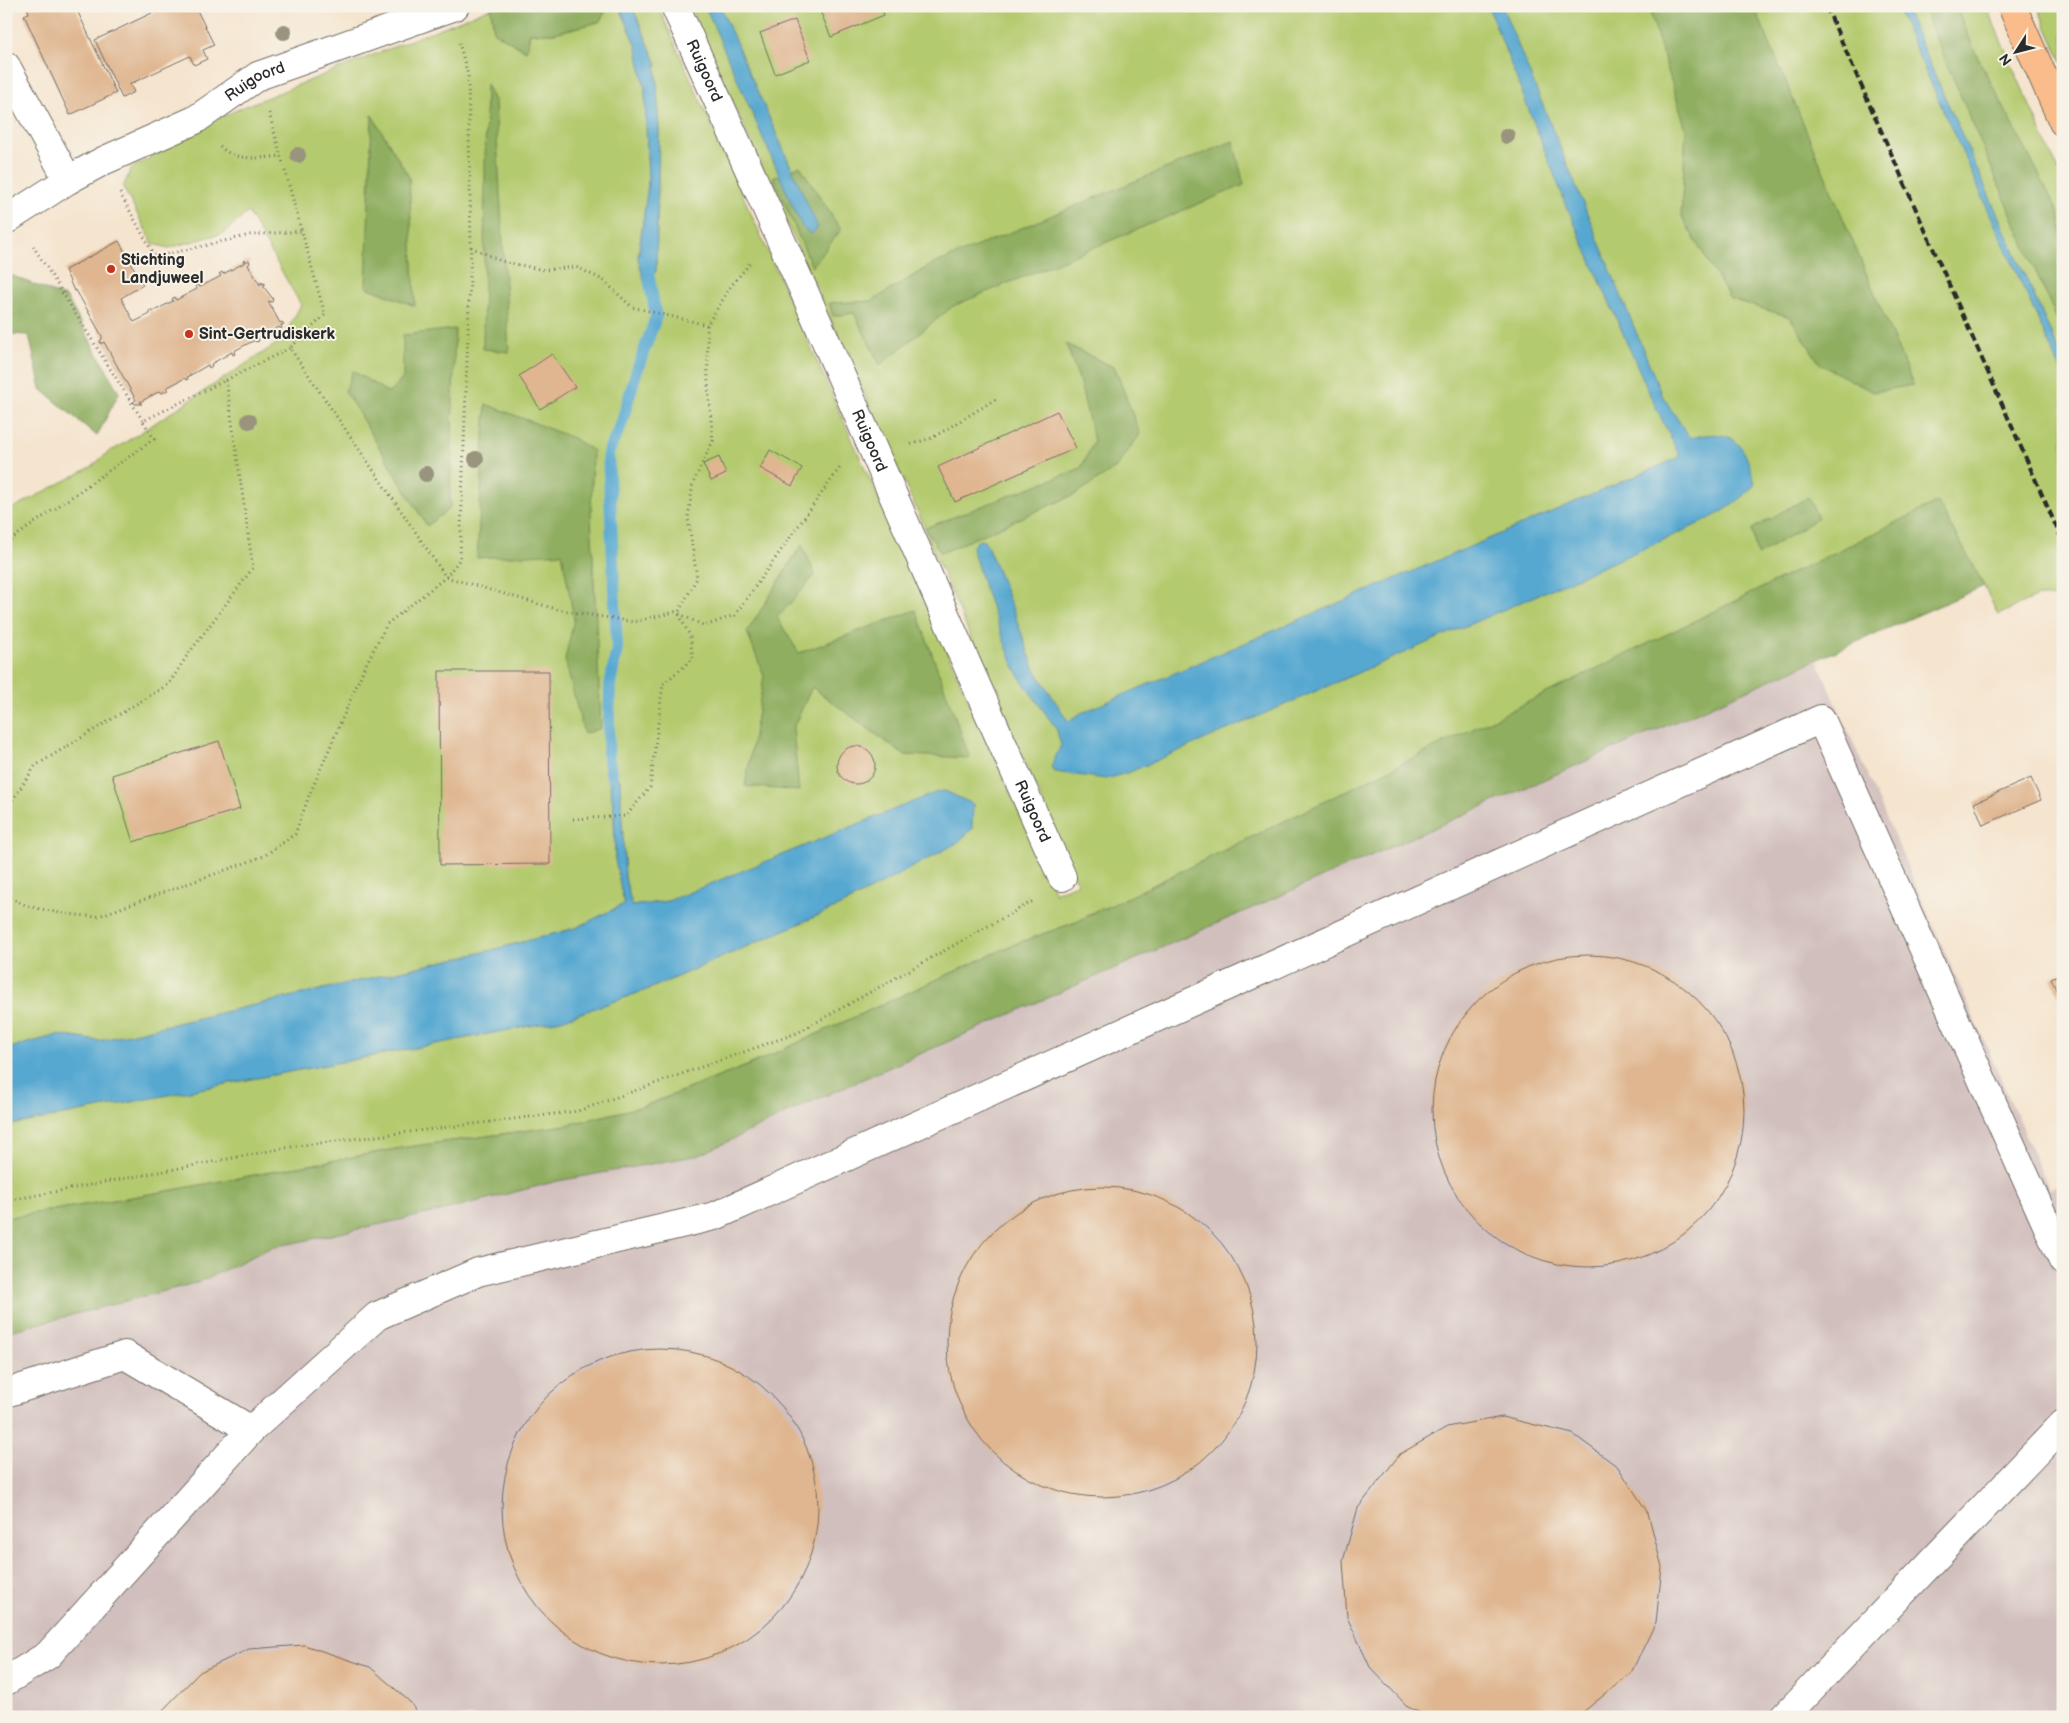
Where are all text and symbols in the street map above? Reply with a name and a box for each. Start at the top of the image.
north arrow [1992,28,2042,78]
street label: Ruigoord [682,37,727,105]
text: N [1996,50,2016,69]
street label: Ruigoord [221,58,287,106]
place label: Stichting Landjuweel [121,251,203,288]
marker: Stichting Landjuweel [105,263,117,275]
place label: Sint-Gertrudiskerk [199,325,336,344]
marker: Sint-Gertrudiskerk [183,328,195,340]
street label: Ruigoord [847,406,891,475]
street label: Ruigoord [1010,777,1055,845]

